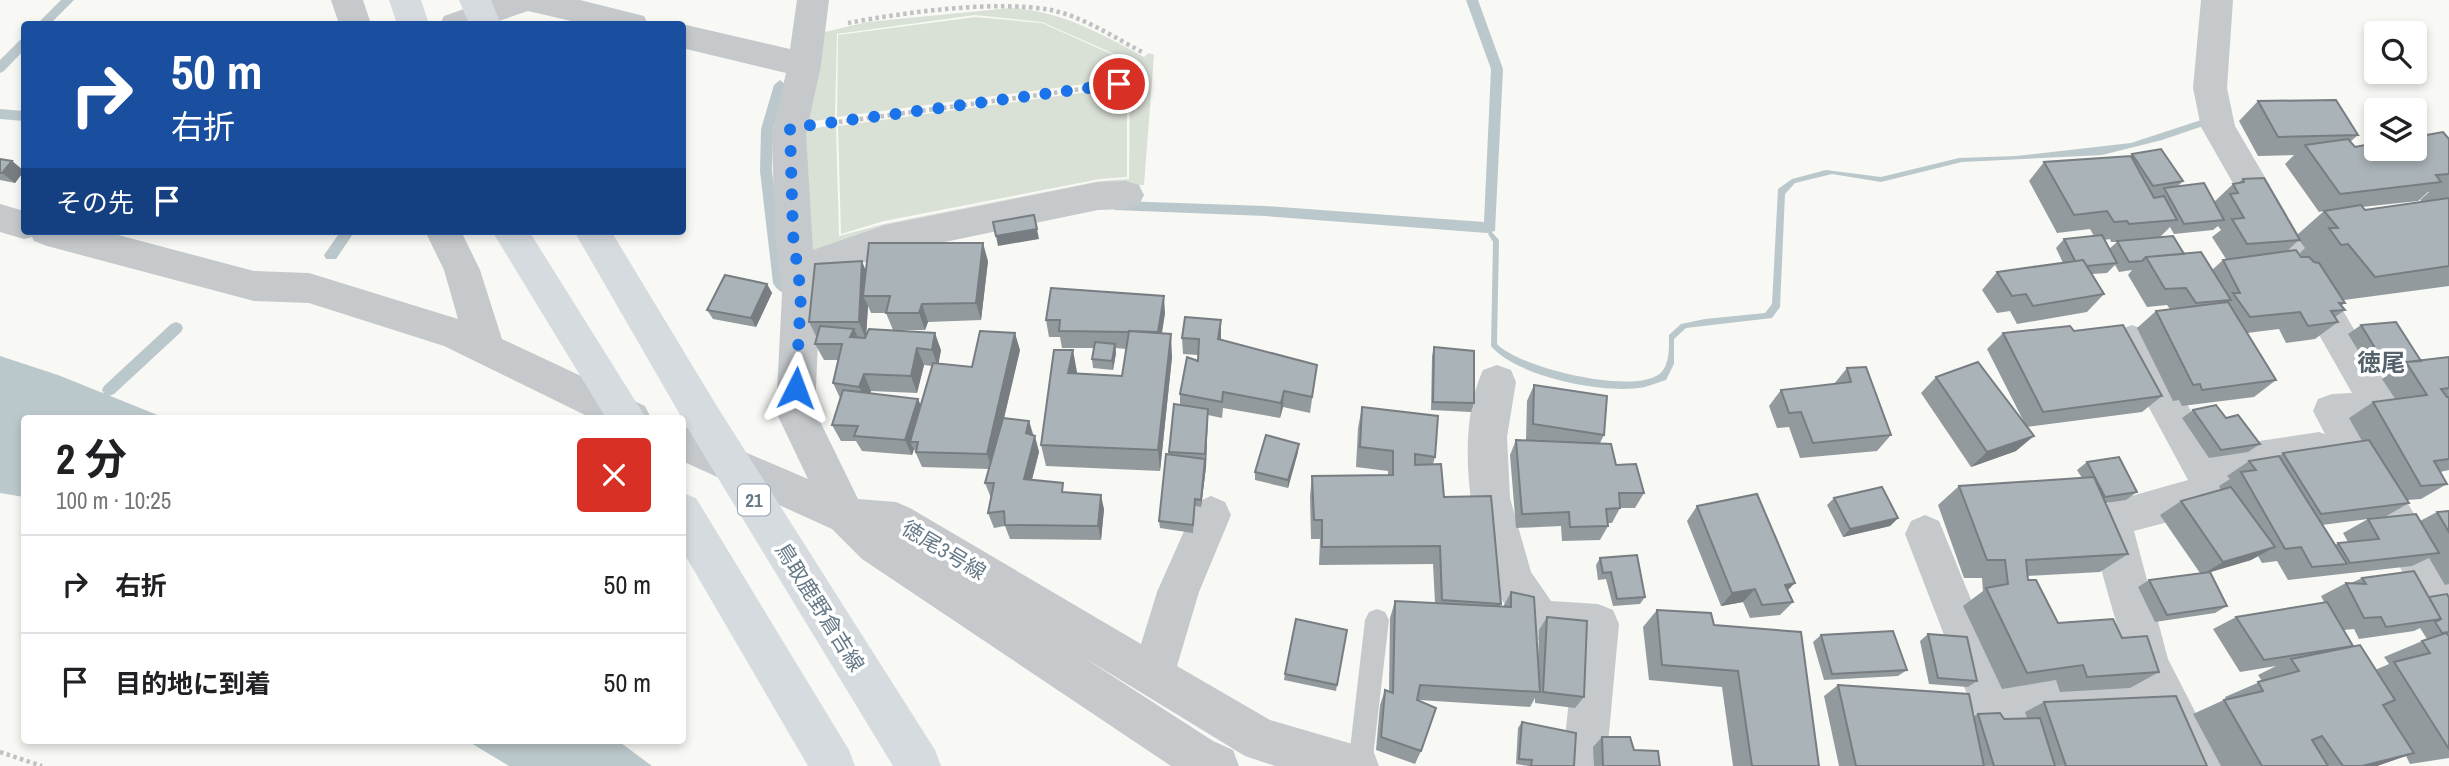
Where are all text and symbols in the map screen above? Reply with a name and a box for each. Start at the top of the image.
map controls [2364,21,2427,161]
button: search [2364,21,2427,84]
text: 50 m [171,38,263,104]
icon: right [56,49,147,140]
pin [1089,54,1149,114]
icon: arrive [1100,65,1138,103]
button: layers [2364,98,2427,161]
text: 右折 [171,105,235,148]
icon: arrive [148,182,186,220]
text: その先 [56,185,134,220]
district label: 徳尾 [2357,346,2405,378]
position arrow [759,351,833,425]
text: 2 分 [56,431,127,487]
button: close [577,438,651,512]
text: 100 m · 10:25 [56,485,171,516]
road number: 21 [738,485,770,516]
street label: 徳尾3号線 [896,513,992,587]
street label: 鳥取鹿野倉吉線 [769,537,871,677]
icon: right [56,565,94,603]
text: 50 m [604,567,651,602]
text: 右折 [115,568,167,603]
icon: arrive [56,663,94,701]
text: 50 m [604,665,651,700]
text: 目的地に到着 [115,666,271,701]

